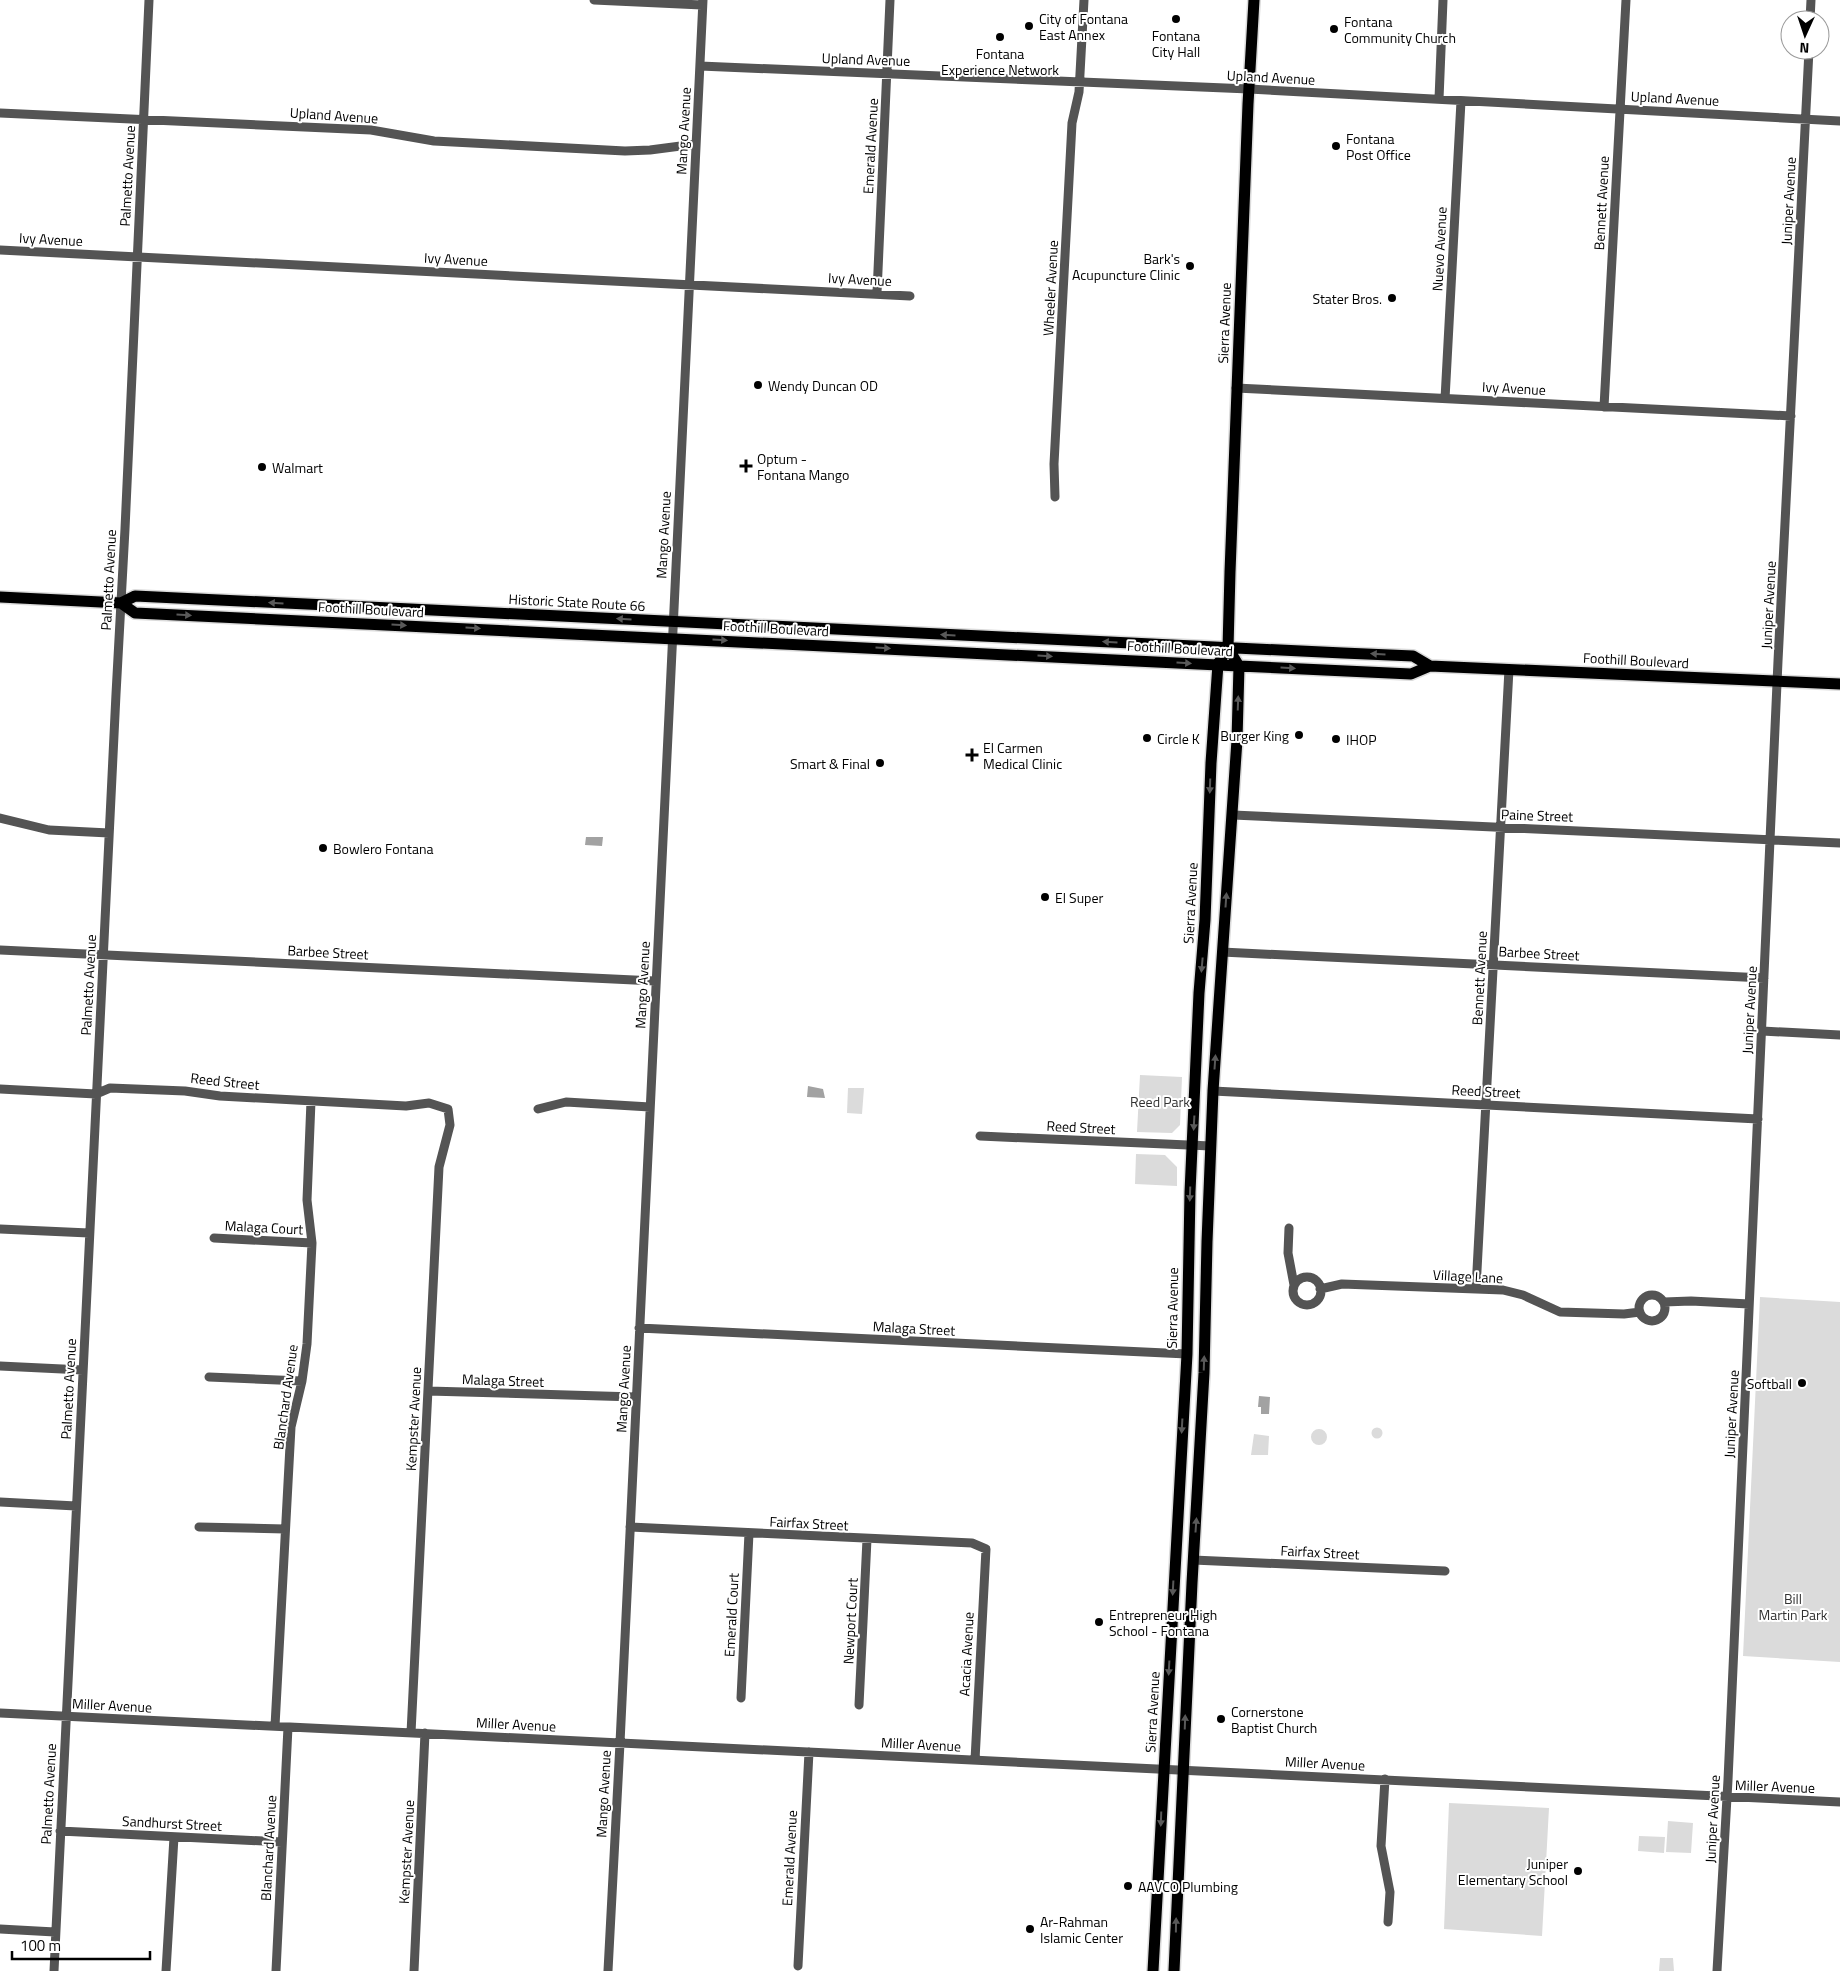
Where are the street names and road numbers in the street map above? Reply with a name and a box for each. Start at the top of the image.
street label: Upland Avenue [821,47,911,71]
street label: Upland Avenue [1226,64,1316,90]
street label: Upland Avenue [1630,85,1720,111]
street label: Mango Avenue [670,87,696,175]
street label: Emerald Avenue [857,98,883,194]
street label: Upland Avenue [289,101,379,129]
street label: Palmetto Avenue [114,125,140,227]
street label: Bennett Avenue [1588,155,1614,251]
street label: Juniper Avenue [1775,156,1801,246]
street label: Nuevo Avenue [1426,206,1452,292]
street label: Ivy Avenue [19,227,83,251]
street label: Wheeler Avenue [1037,239,1063,337]
street label: Ivy Avenue [424,247,488,271]
street label: Ivy Avenue [828,267,892,291]
street label: Sierra Avenue [1212,282,1236,364]
street label: Ivy Avenue [1482,376,1546,400]
street label: Mango Avenue [650,491,676,579]
street label: Palmetto Avenue [95,529,121,631]
street label: Juniper Avenue [1755,560,1781,650]
street label: Historic State Route 66 [508,588,646,616]
street label: Foothill Boulevard [317,596,425,622]
street label: Foothill Boulevard [722,615,830,641]
street label: Foothill Boulevard [1126,635,1234,661]
street label: Foothill Boulevard [1582,647,1690,673]
street label: Paine Street [1501,803,1573,827]
street label: Sierra Avenue [1177,862,1203,944]
street label: Bennett Avenue [1466,930,1492,1026]
street label: Palmetto Avenue [75,934,101,1036]
street label: Barbee Street [287,939,369,965]
street label: Barbee Street [1498,940,1580,966]
street label: Mango Avenue [629,941,655,1029]
street label: Juniper Avenue [1736,965,1762,1055]
street label: Reed Street [189,1067,261,1095]
street label: Reed Street [1451,1079,1521,1103]
street label: Reed Street [1046,1115,1116,1139]
street label: Malaga Court [224,1214,304,1240]
street label: Village Lane [1432,1264,1504,1288]
street label: Sierra Avenue [1161,1267,1183,1349]
street label: Malaga Street [872,1315,956,1341]
street label: Palmetto Avenue [55,1338,81,1440]
street label: Blanchard Avenue [267,1343,303,1451]
street label: Mango Avenue [610,1345,636,1433]
street label: Kempster Avenue [400,1366,426,1472]
street label: Malaga Street [461,1368,545,1392]
street label: Juniper Avenue [1718,1369,1744,1459]
street label: Fairfax Street [769,1510,849,1536]
street label: Fairfax Street [1280,1539,1360,1565]
street label: Emerald Court [718,1572,744,1658]
street label: Newport Court [837,1577,863,1665]
street label: Acacia Avenue [953,1611,979,1697]
street label: Sierra Avenue [1139,1671,1165,1753]
street label: Miller Avenue [71,1692,153,1718]
street label: Miller Avenue [475,1711,557,1737]
street label: Miller Avenue [880,1731,962,1757]
street label: Palmetto Avenue [35,1743,61,1845]
street label: Mango Avenue [590,1750,616,1838]
street label: Miller Avenue [1284,1750,1366,1776]
street label: Juniper Avenue [1699,1774,1725,1864]
street label: Miller Avenue [1735,1774,1815,1798]
street label: Blanchard Avenue [255,1795,281,1901]
street label: Kempster Avenue [393,1799,419,1905]
street label: Sandhurst Street [122,1810,223,1836]
street label: Emerald Avenue [776,1810,802,1906]

